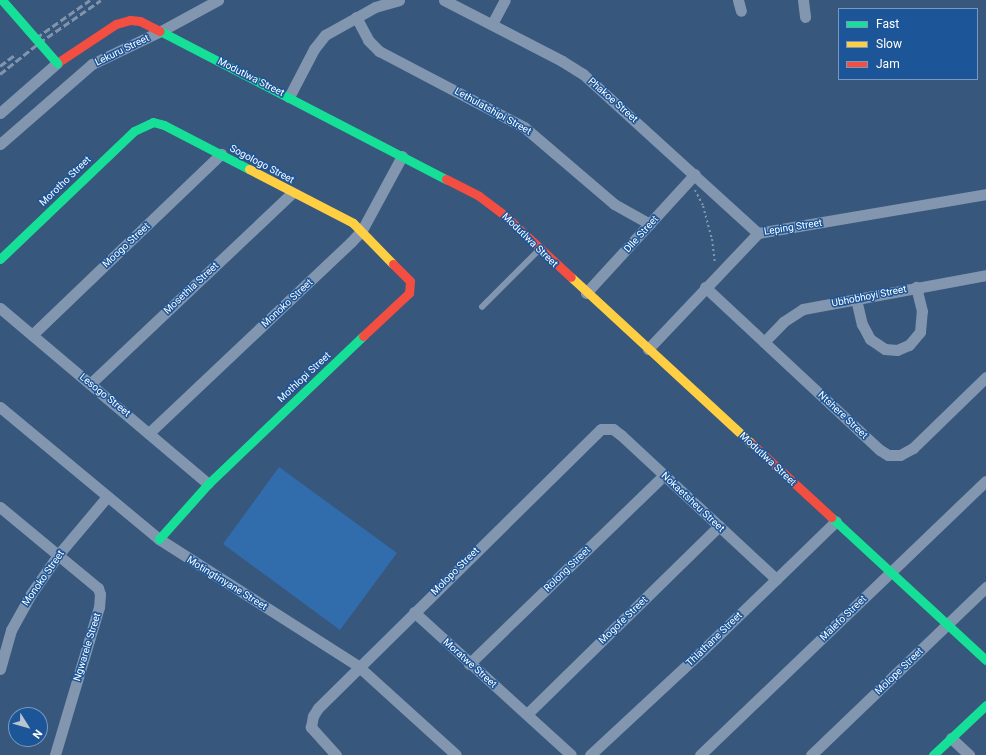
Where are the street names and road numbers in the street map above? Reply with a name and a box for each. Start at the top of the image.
street label: Lekuru Street [93,32,151,68]
street label: Modutlwa Street [216,55,286,99]
street label: Phakoe Street [586,75,640,125]
street label: Lethulatshipi Street [452,85,534,137]
street label: Sogologo Street [228,142,296,186]
street label: Morotho Street [37,153,93,209]
street label: Modutlwa Street [500,210,560,270]
street label: Dlle Street [621,213,661,255]
street label: Leping Street [763,216,823,238]
street label: Moogo Street [100,220,152,270]
street label: Mosethla Street [161,260,221,316]
street label: Monoko Street [259,276,315,330]
street label: Ubhobhoyi Street [831,283,907,309]
street label: Mothlopi Street [275,349,333,405]
street label: Lesogo Street [77,371,133,419]
street label: Ntshere Street [816,389,870,441]
street label: Modutlwa Street [737,430,799,488]
street label: Nokaetsheu Street [659,470,727,534]
street label: Rolong Street [541,544,593,594]
street label: Molopo Street [429,545,481,597]
street label: Monoko Street [19,548,67,608]
street label: Motingtinyane Street [185,553,269,613]
street label: Malefo Street [817,593,869,643]
street label: Mogofe Street [596,594,650,646]
street label: Thlathane Street [683,609,745,669]
street label: Ngwarele Street [71,611,103,683]
street label: Moratwe Street [441,636,499,690]
street label: Molope Street [872,645,926,697]

